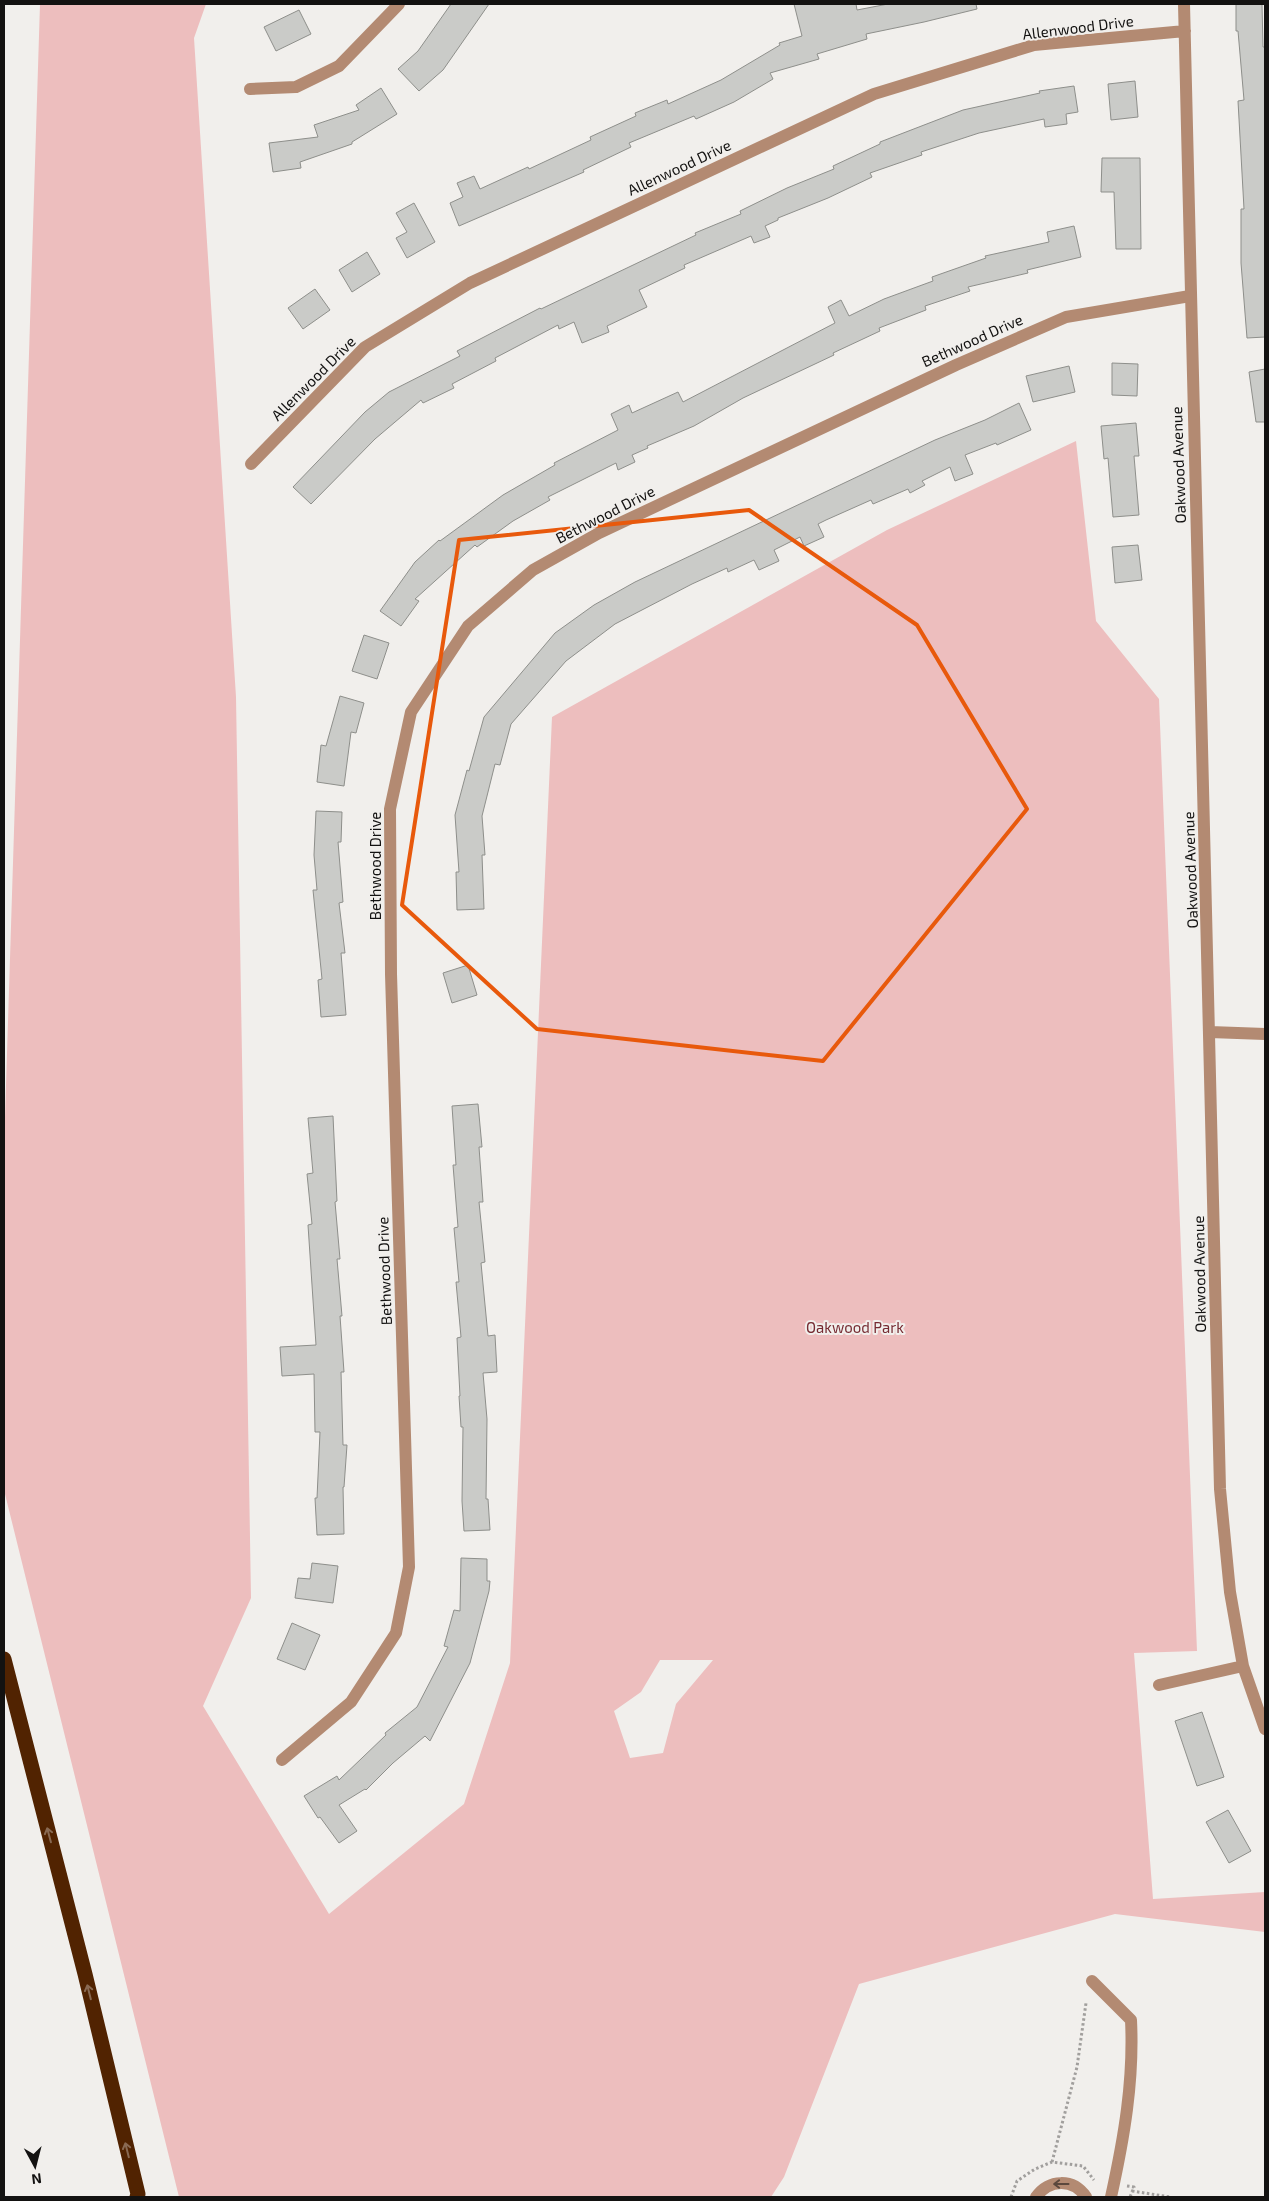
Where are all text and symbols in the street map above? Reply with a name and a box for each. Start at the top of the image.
street label: Allenwood Drive [1021,11,1135,43]
street label: Allenwood Drive [624,135,734,199]
street label: Bethwood Drive [919,310,1025,370]
street label: Allenwood Drive [267,332,359,424]
street label: Oakwood Avenue [1167,406,1189,524]
street label: Bethwood Drive [552,481,658,547]
street label: Oakwood Avenue [1179,811,1201,929]
street label: Bethwood Drive [366,812,384,920]
street label: Oakwood Avenue [1189,1215,1209,1333]
street label: Bethwood Drive [373,1216,395,1326]
park label: Oakwood Park [806,1318,904,1336]
one-way arrow [43,1827,53,1843]
one-way arrow [84,1984,93,2000]
north arrow [10,2141,60,2191]
one-way arrow [122,2142,131,2158]
text: N [31,2170,43,2188]
one-way arrow [1053,2179,1069,2189]

